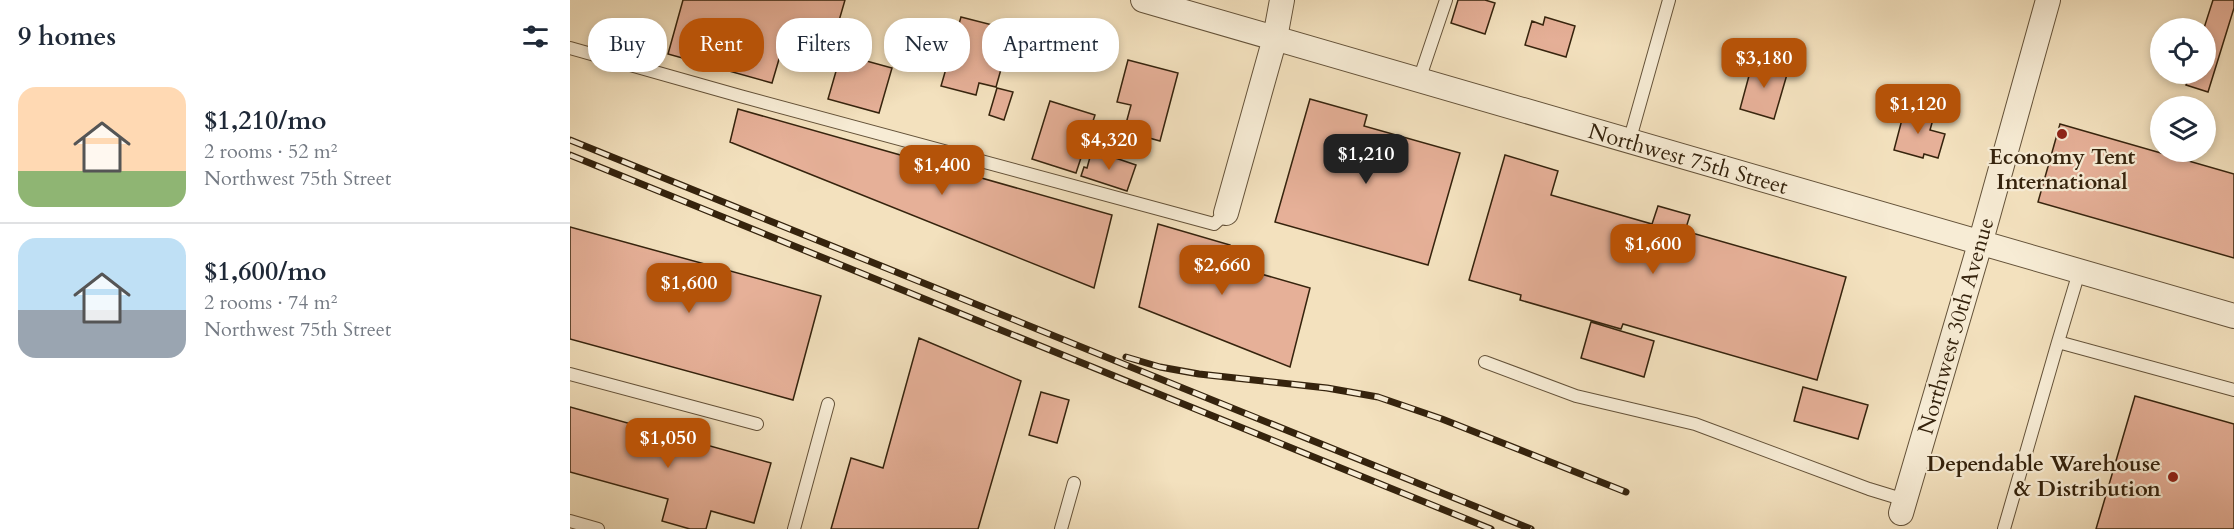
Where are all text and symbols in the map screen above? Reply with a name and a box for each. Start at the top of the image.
chip: Buy [588,18,667,72]
chip: Rent [679,18,764,72]
chip: Filters [776,18,872,72]
chip: New [884,18,970,72]
chip: Apartment [982,18,1119,72]
map controls [2150,18,2216,162]
button: locate [2150,18,2216,84]
text: 9 homes [18,19,116,54]
icon: filters [519,20,552,53]
pin: $3,180 [1715,38,1813,89]
text: $3,180 [1735,44,1793,71]
pin: $1,120 [1869,84,1967,135]
text: $1,120 [1889,90,1947,117]
button: layers [2150,96,2216,162]
text: $1,210/mo [204,103,327,138]
icon: home [66,111,138,183]
street label: Northwest 75th Street [1585,116,1791,202]
pin: $4,320 [1060,120,1158,171]
text: $4,320 [1080,126,1138,153]
marker: Economy Tent International [2055,127,2069,141]
pin: $1,210 [1317,134,1415,185]
text: 2 rooms · 52 m² [204,138,337,165]
text: $1,210 [1337,140,1395,167]
place label: Economy Tent International [1989,142,2135,197]
pin: $1,400 [893,145,991,196]
text: $1,400 [913,151,971,178]
text: Northwest 75th Street [204,165,391,192]
street label: Northwest 30th Avenue [1911,214,2001,438]
pin: $1,600 [1604,224,1702,275]
text: $1,600 [1624,230,1682,257]
pin: $2,660 [1173,245,1271,296]
text: $2,660 [1193,251,1251,278]
text: $1,600/mo [204,254,327,289]
icon: home [66,262,138,334]
pin: $1,600 [640,263,738,314]
text: $1,600 [660,269,718,296]
text: 2 rooms · 74 m² [204,289,337,316]
text: Northwest 75th Street [204,316,391,343]
pin: $1,050 [619,418,717,469]
text: $1,050 [639,424,697,451]
place label: Dependable Warehouse & Distribution [1926,449,2161,504]
marker: Dependable Warehouse & Distribution [2166,470,2180,484]

